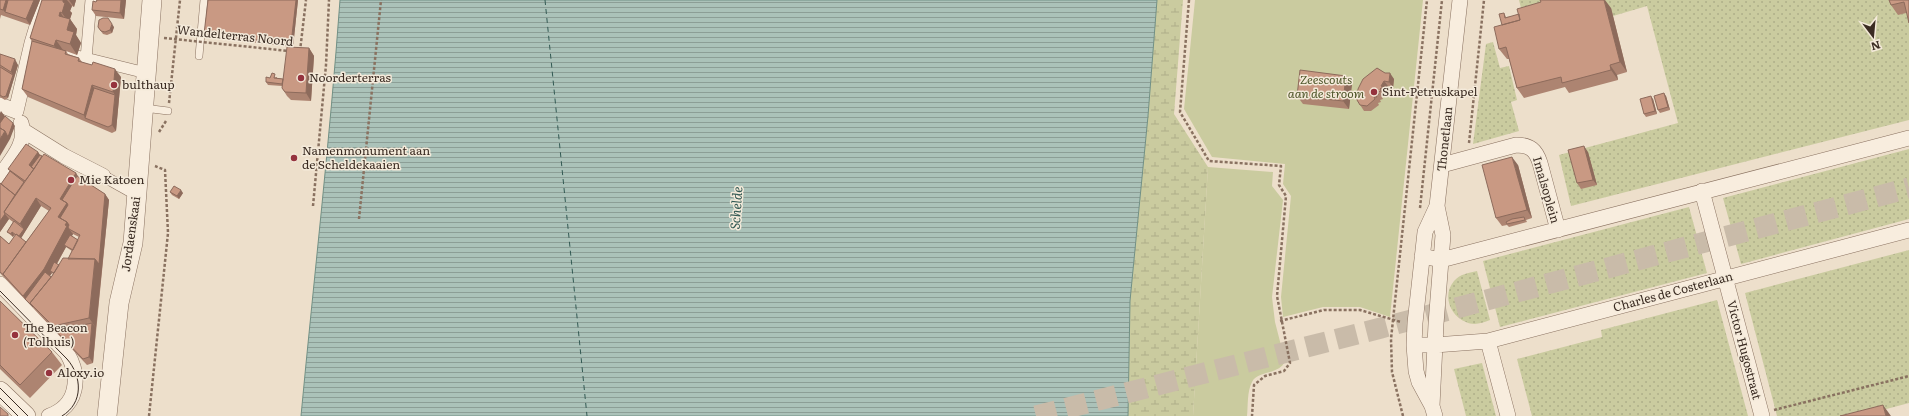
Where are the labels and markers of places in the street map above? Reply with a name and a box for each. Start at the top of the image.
place label: Noorderterras [309,68,392,86]
marker: Noorderterras [296,73,306,83]
place label: bulthaup [122,75,175,93]
marker: bulthaup [109,80,119,90]
place label: Sint-Petruskapel [1382,82,1478,100]
marker: Sint-Petruskapel [1369,87,1379,97]
place label: Namenmonument aan de Scheldekaaien [302,141,430,173]
marker: Namenmonument aan de Scheldekaaien [289,153,299,163]
place label: Mie Katoen [79,170,144,188]
marker: Mie Katoen [66,175,76,185]
place label: The Beacon (Tolhuis) [23,318,88,350]
marker: The Beacon (Tolhuis) [10,330,20,340]
place label: Aloxy.io [57,363,104,381]
marker: Aloxy.io [44,368,54,378]

